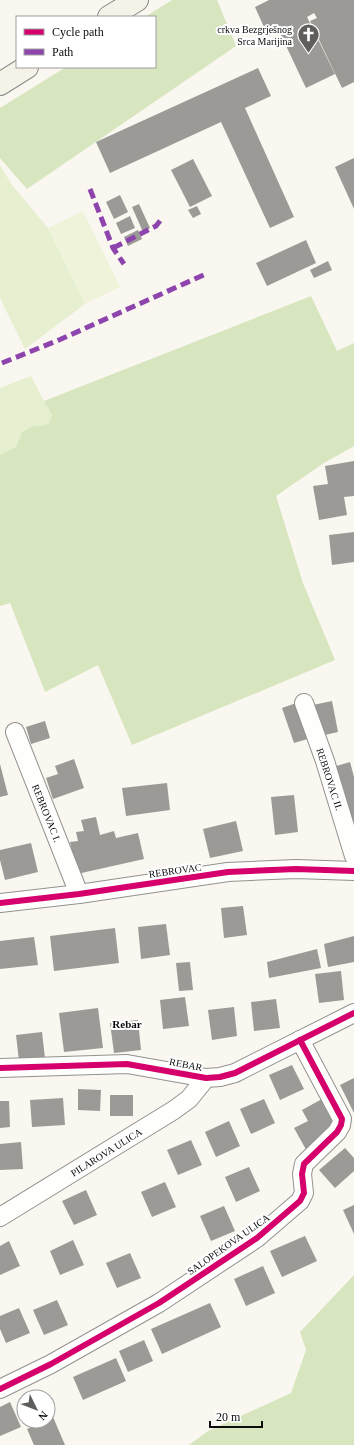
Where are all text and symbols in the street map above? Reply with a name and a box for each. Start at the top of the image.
legend [16,16,156,68]
church icon: crkva Bezgrješnog Srca Marijina [295,22,321,55]
place label: crkva Bezgrješnog Srca Marijina [217,24,293,47]
text: Cycle path [52,25,104,39]
text: Path [52,45,73,59]
street label: REBROVAC II. [314,747,345,812]
street label: REBROVAC I. [30,783,63,844]
street label: REBROVAC [148,861,202,880]
district label: Rebar [112,1018,142,1030]
street label: REBAR [168,1056,204,1073]
street label: PILAROVA ULICA [69,1126,145,1179]
street label: SALOPEKOVA ULICA [185,1211,272,1277]
north arrow [16,1389,56,1429]
scale bar [210,1403,262,1429]
text: N [36,1409,50,1423]
text: 20 m [216,1410,241,1424]

